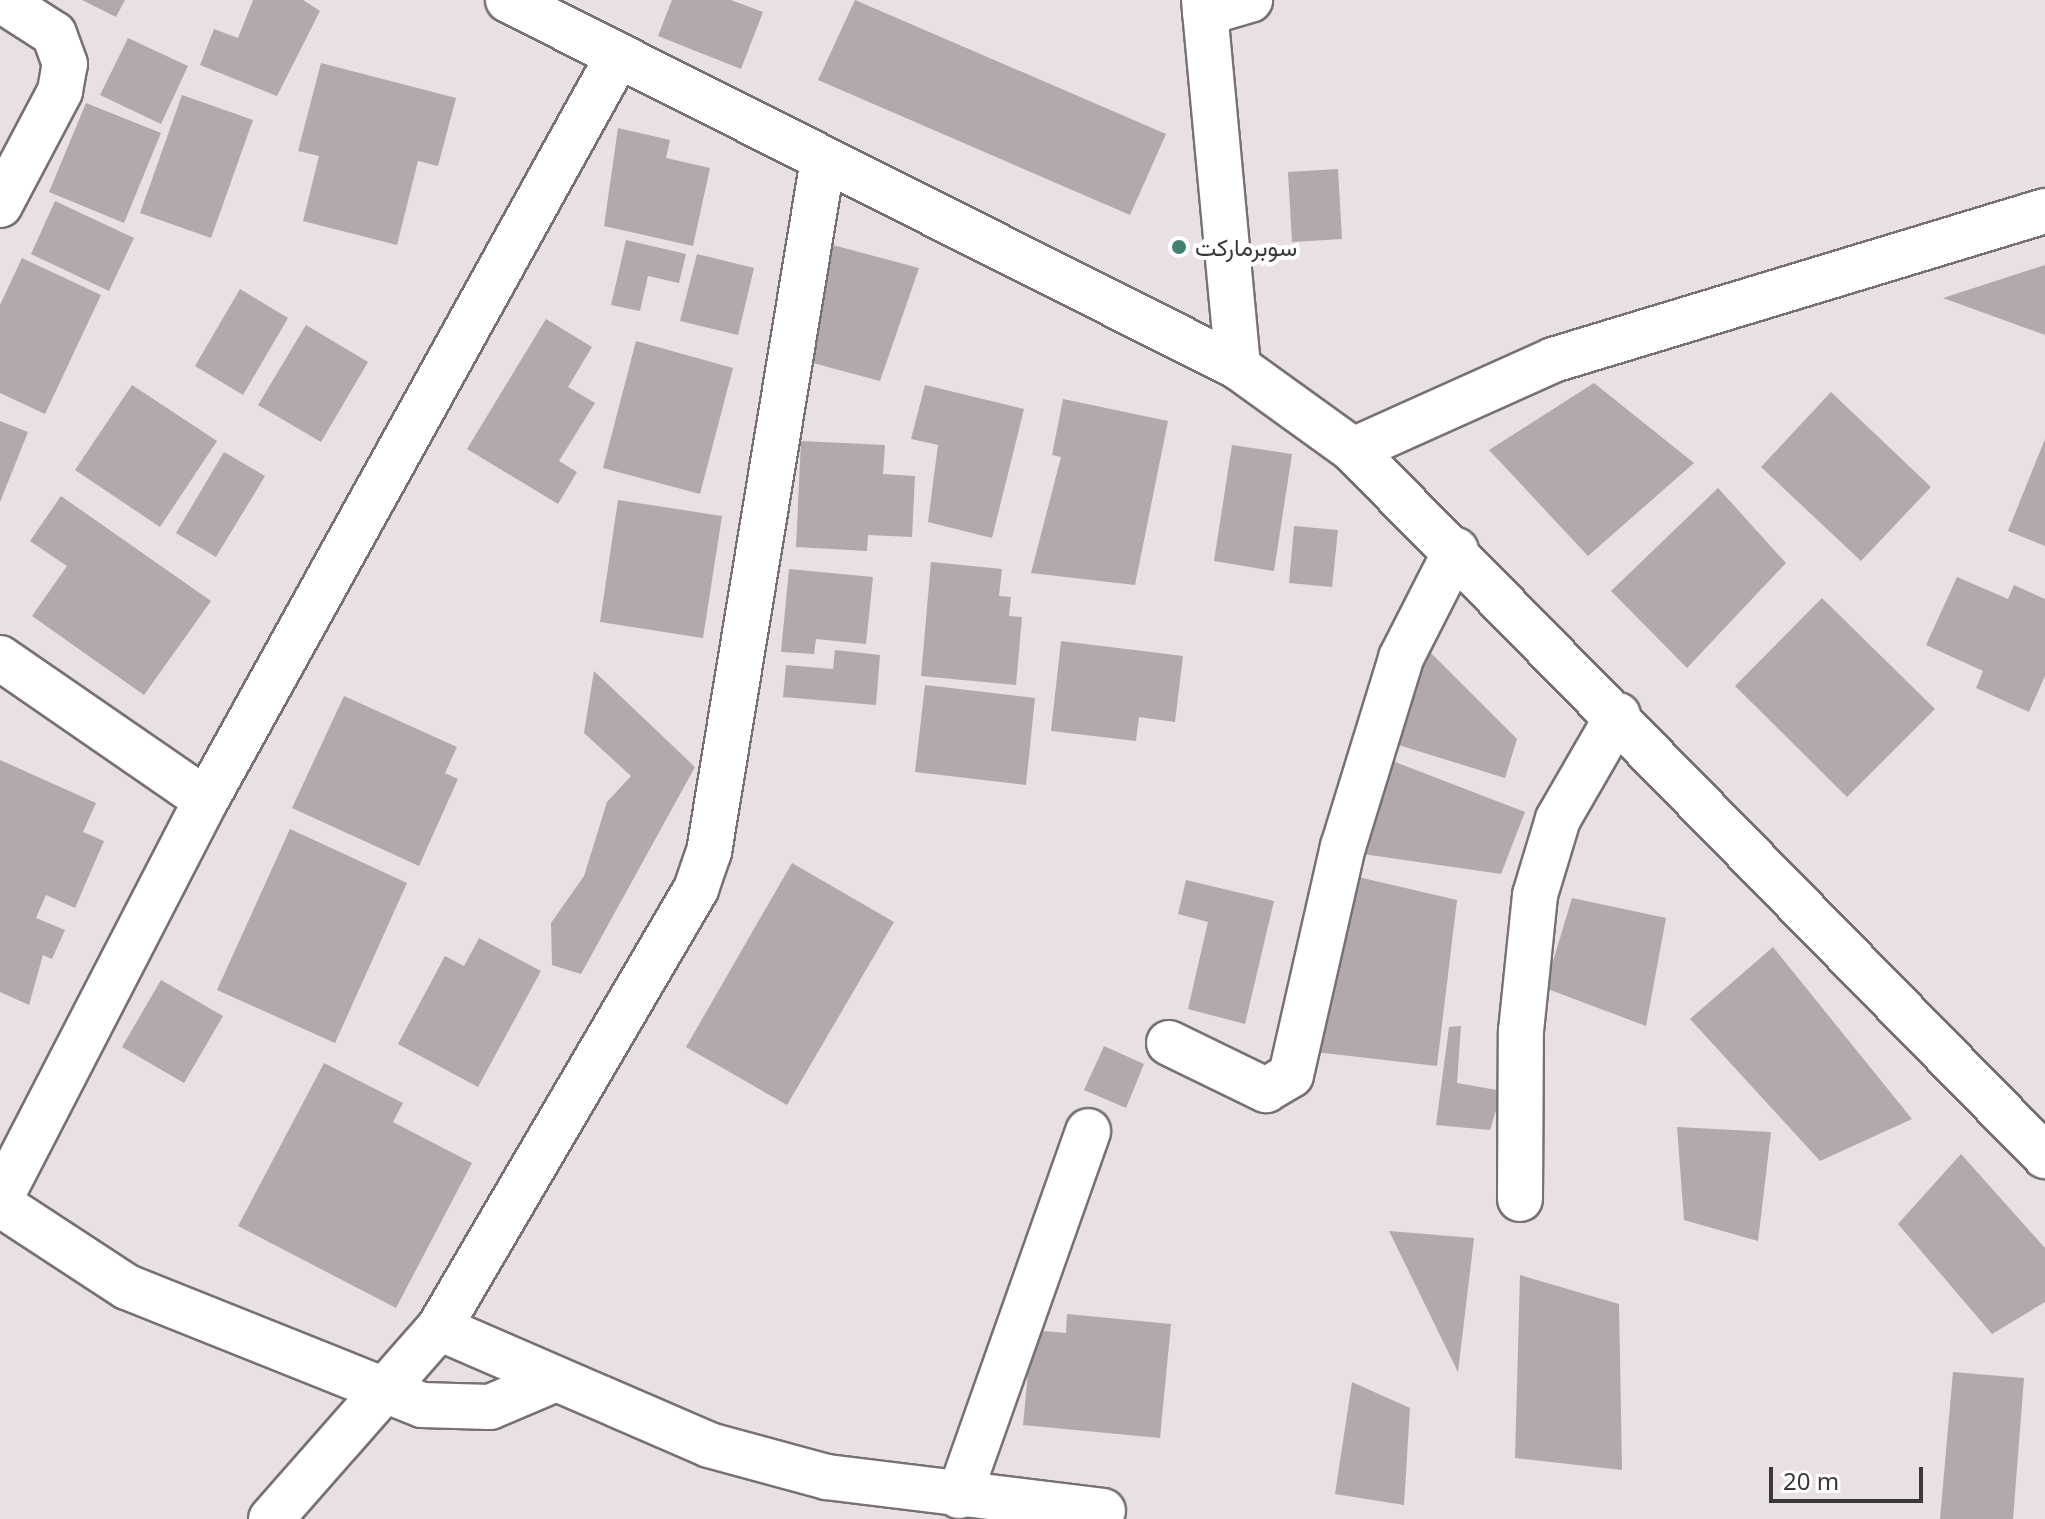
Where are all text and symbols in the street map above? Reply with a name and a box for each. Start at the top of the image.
place label: سوبرماركت [1195,233,1297,261]
marker: سوبرماركت [1170,238,1188,256]
scale bar [1773,1451,1927,1501]
text: 20 m [1783,1464,1839,1497]

